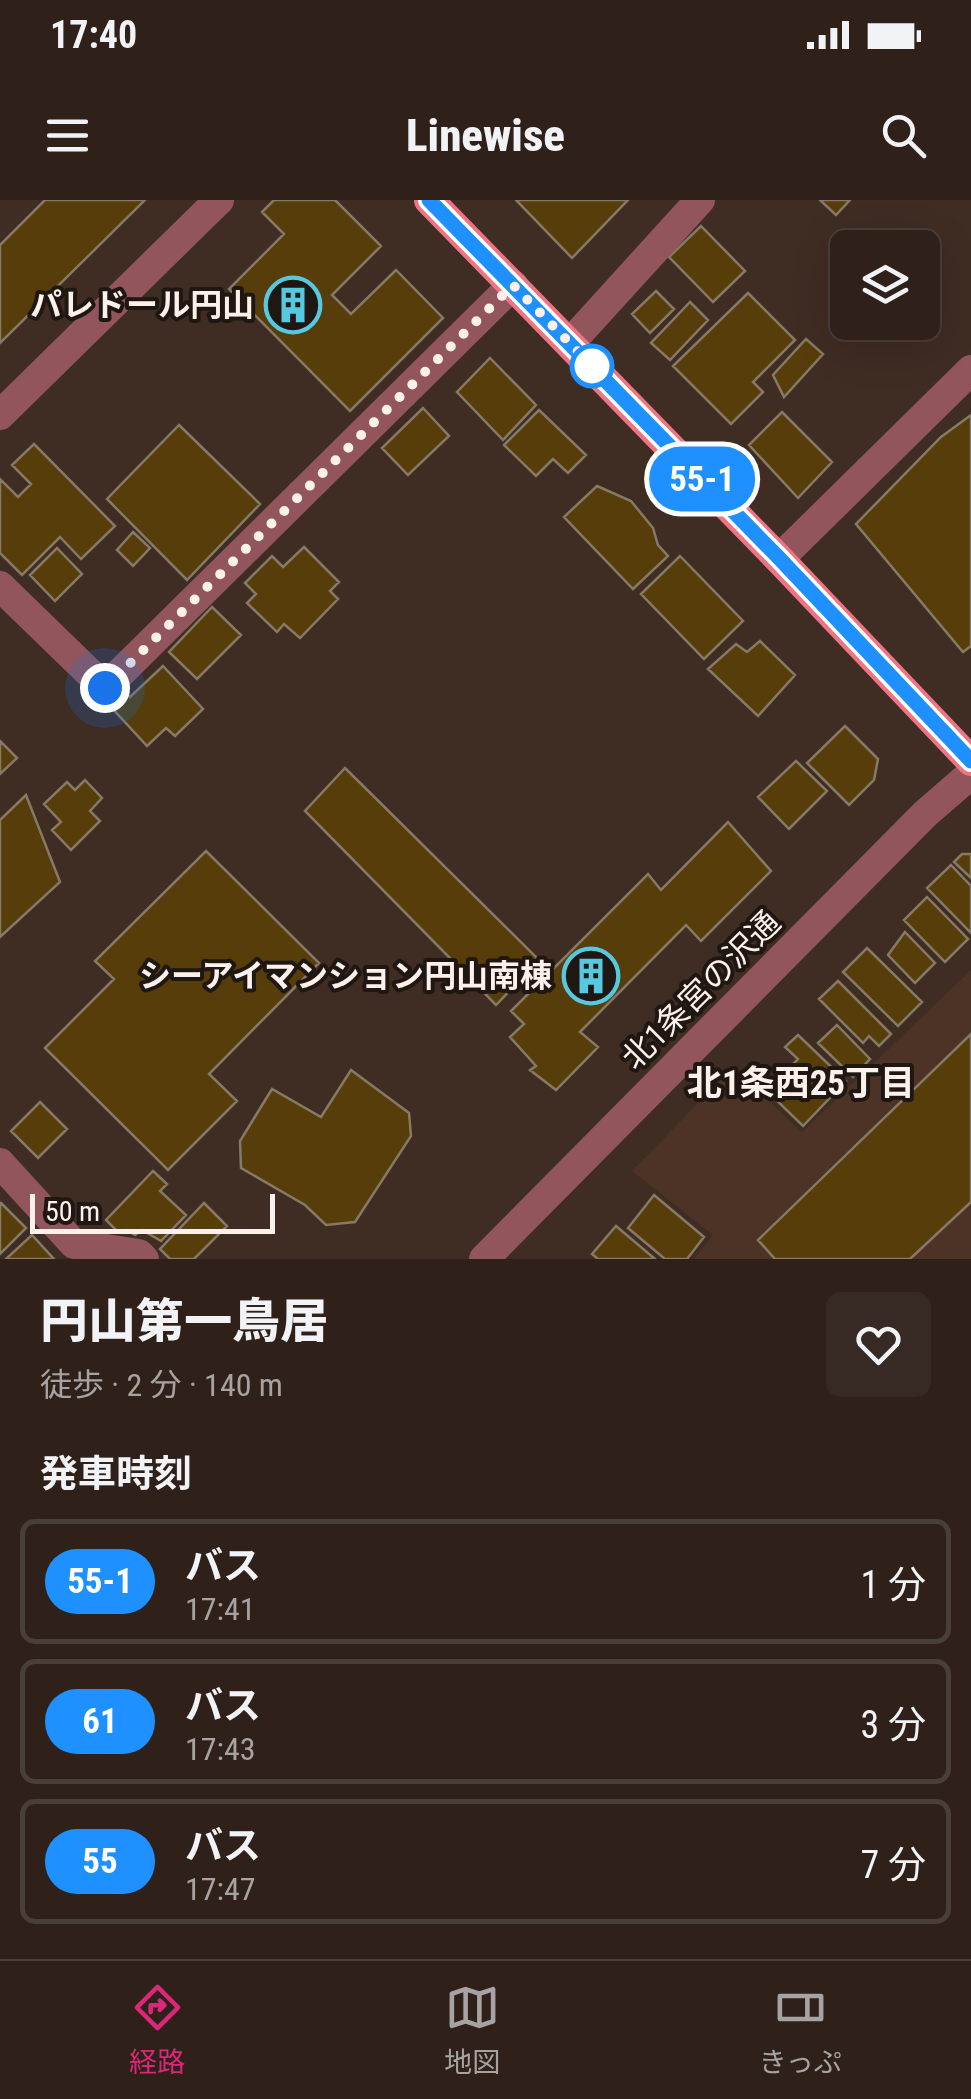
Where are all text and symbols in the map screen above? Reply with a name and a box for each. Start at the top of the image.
text: 17:40 [50,13,137,57]
icon: menu [40,108,95,163]
icon: search [876,108,931,163]
text: Linewise [406,109,565,162]
map controls [830,230,940,340]
button: layers [830,230,940,340]
building icon: パレドール円山 [263,275,323,335]
place label: パレドール円山 [30,286,254,324]
unlabelled marker [571,345,613,387]
line badge: 55-1 [632,446,772,512]
text: 55-1 [669,459,735,500]
your location [80,663,130,713]
street label: 北1条宮の沢通 [614,903,788,1077]
building icon: シーアイマンション円山南棟 [561,946,621,1006]
place label: シーアイマンション円山南棟 [139,957,552,995]
district label: 北1条西25丁目 [687,1063,915,1104]
scale bar [30,1189,275,1234]
text: 50 m [45,1195,100,1228]
button: heart [826,1292,931,1397]
text: 円山第一鳥居 [40,1293,328,1350]
text: 徒歩 · 2 分 · 140 m [40,1366,283,1404]
text: 発車時刻 [40,1452,192,1496]
text: バス [185,1544,261,1588]
text: 55-1 [67,1561,133,1602]
text: 1 分 [861,1563,926,1607]
text: 17:41 [185,1590,256,1628]
text: バス [185,1684,261,1728]
text: 61 [82,1701,118,1742]
text: 3 分 [861,1703,926,1747]
text: 17:43 [185,1730,256,1768]
text: バス [185,1824,261,1868]
text: 55 [82,1841,118,1882]
text: 7 分 [861,1843,926,1887]
text: 17:47 [185,1870,256,1908]
tab: 経路 [129,1980,185,2080]
tab: 地図 [444,1980,500,2080]
tab: きっぷ [759,1980,842,2080]

